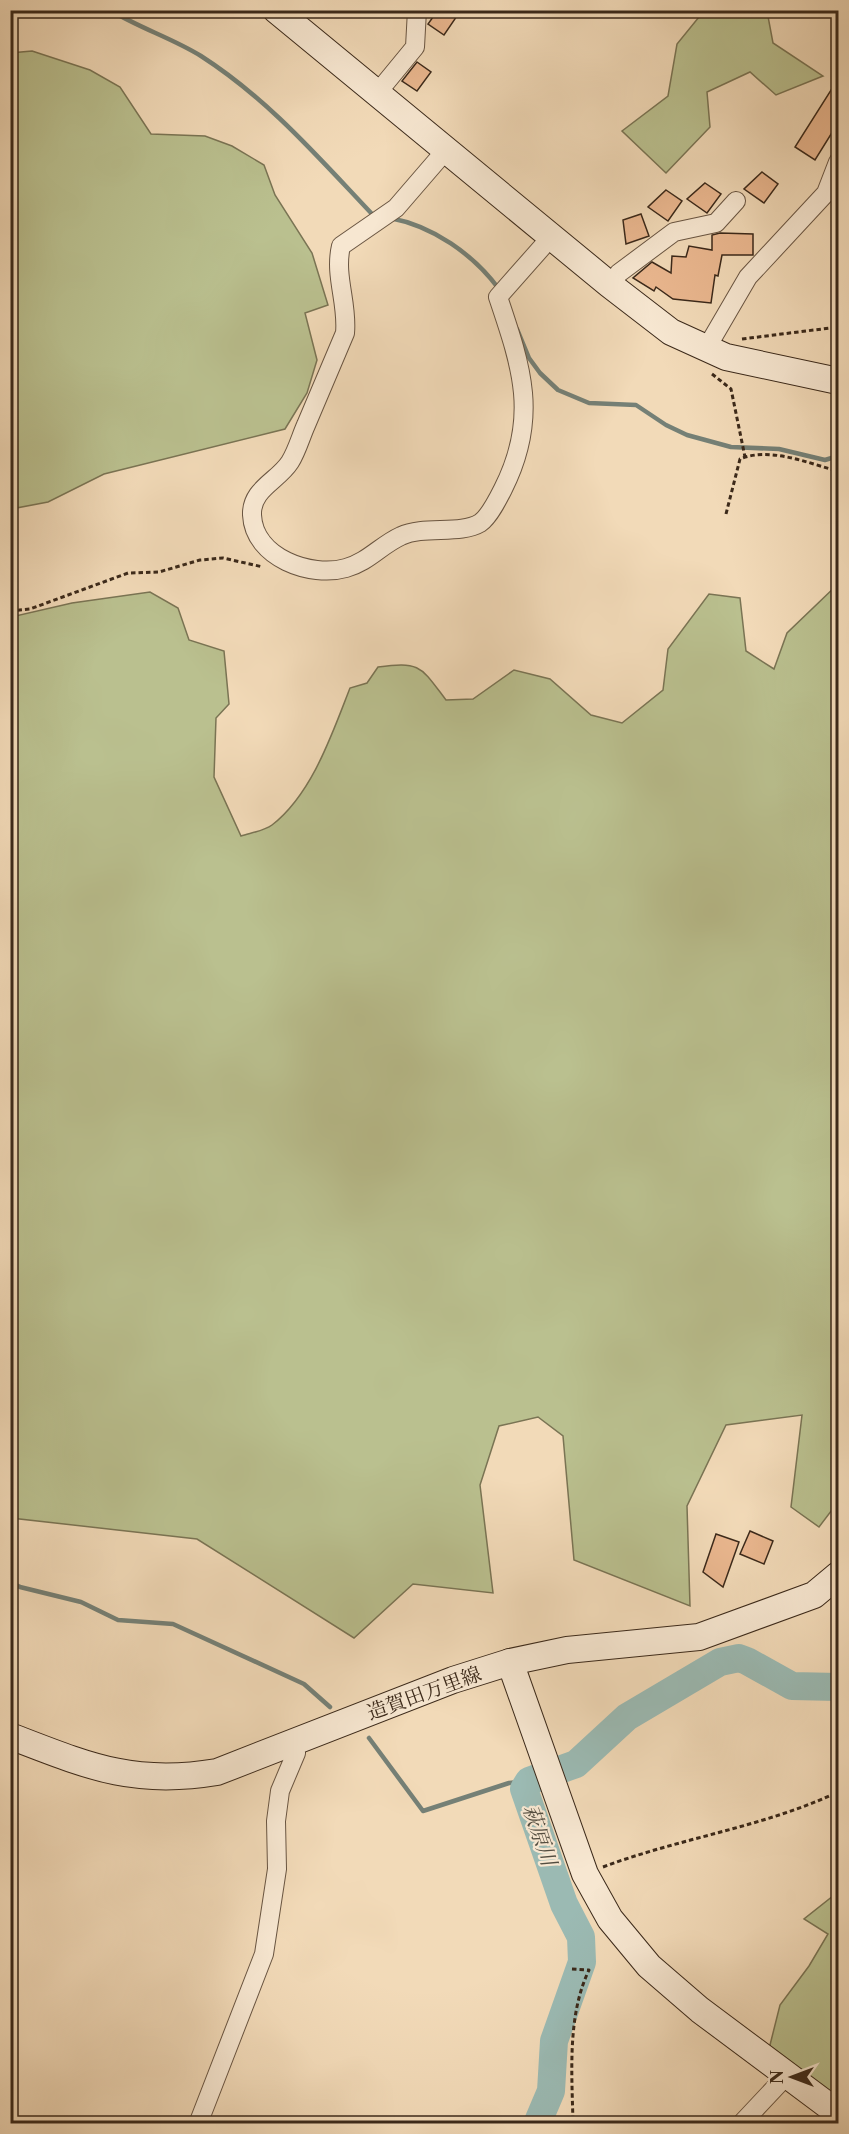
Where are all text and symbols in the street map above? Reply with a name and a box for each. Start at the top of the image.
street label: 造賀田万里線 [364,1661,484,1725]
water label: 萩原川 [518,1801,563,1871]
north arrow [762,2047,822,2107]
text: N [767,2070,787,2084]

